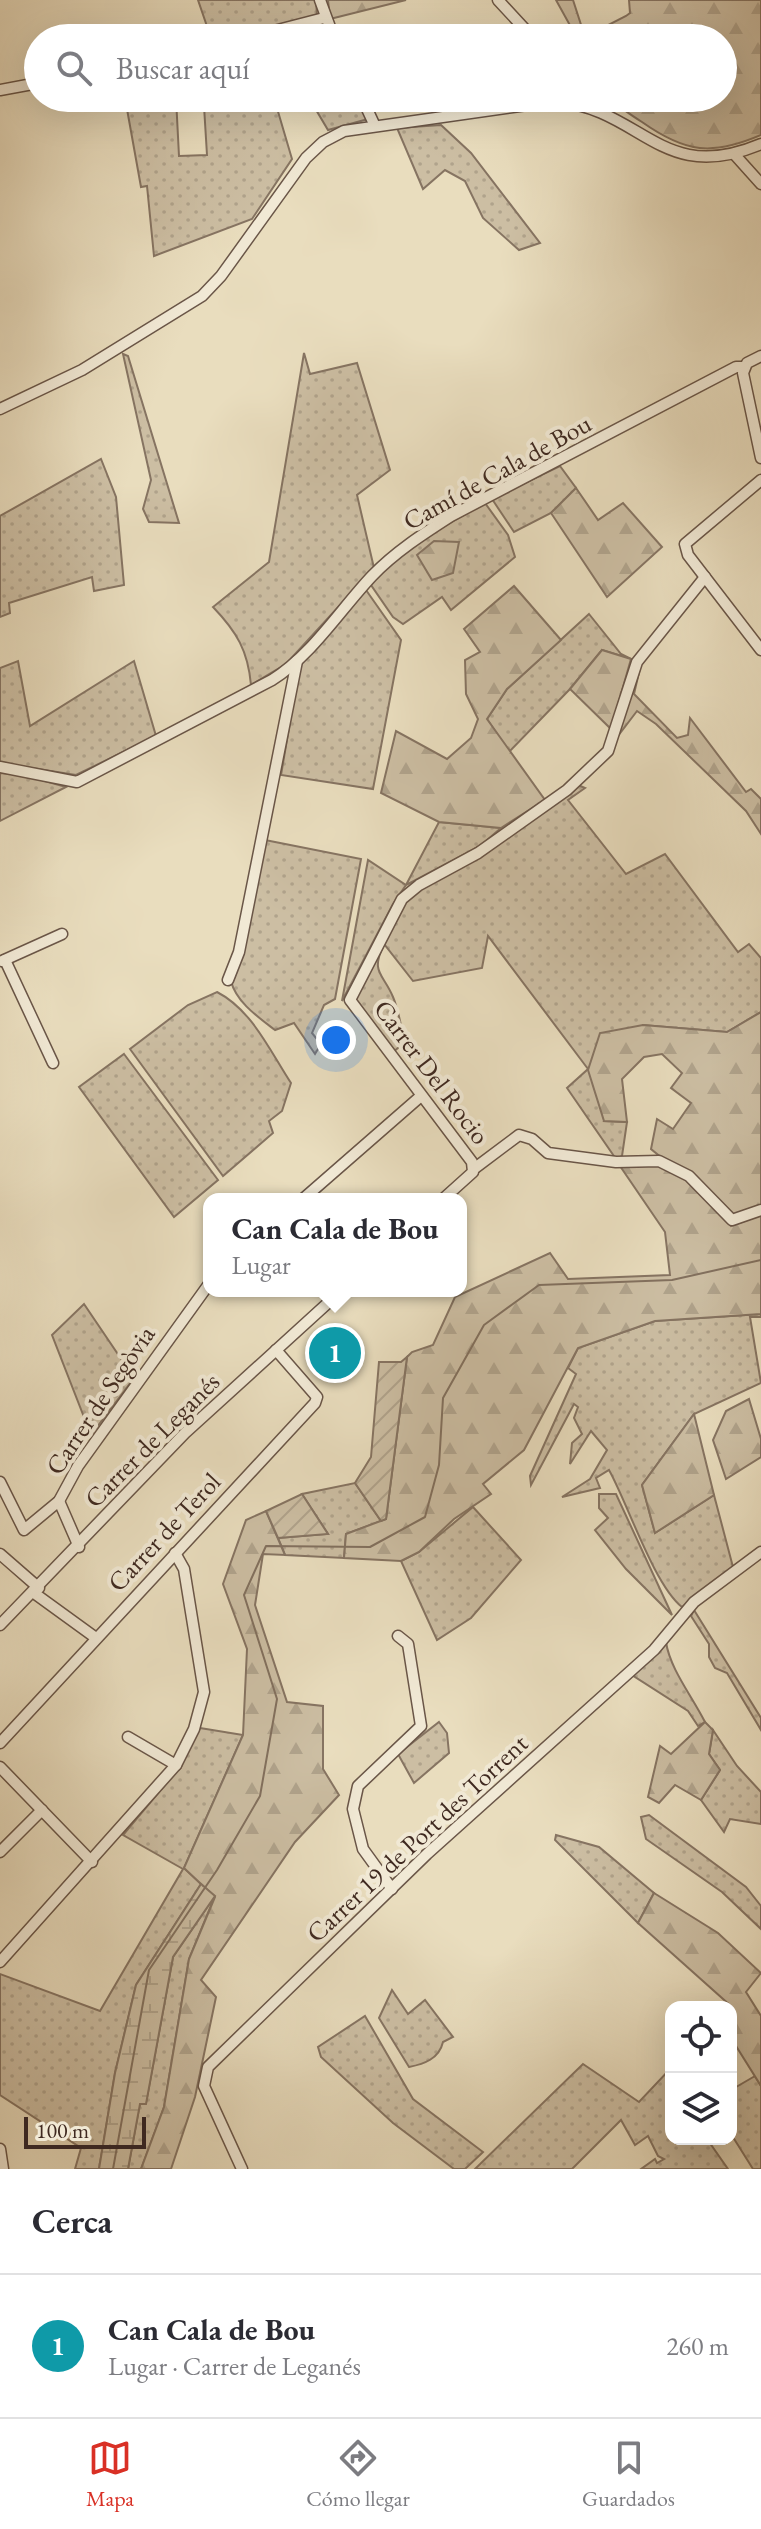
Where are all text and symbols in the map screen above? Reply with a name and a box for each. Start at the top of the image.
search box [24,24,737,112]
icon: search [52,46,96,90]
text: Buscar aquí [116,49,250,88]
street label: Camí de Cala de Bou [397,406,597,538]
street label: Carrer Del Rocio [366,993,498,1151]
your location [316,1020,356,1060]
popup [203,1193,467,1297]
text: Can Cala de Bou [231,1209,439,1248]
text: Lugar [231,1248,291,1282]
street label: Carrer de Segòvia [38,1318,163,1481]
pin: 1 [309,1323,361,1383]
street label: Carrer de Leganés [77,1365,227,1515]
street label: Carrer de Terol [100,1465,228,1599]
street label: Carrer 19 de Port des Torrent [299,1726,535,1950]
map controls [665,2001,737,2145]
button: locate [665,2001,737,2073]
button: layers [665,2073,737,2145]
scale bar [24,2113,146,2149]
text: 100 m [36,2116,89,2145]
text: Cerca [32,2199,112,2243]
text: Can Cala de Bou [108,2310,315,2349]
text: 1 [51,2329,65,2363]
text: 260 m [666,2329,729,2363]
text: Lugar · Carrer de Leganés [108,2349,361,2383]
tab: Mapa [86,2436,134,2513]
tab: Cómo llegar [306,2436,410,2513]
tab: Guardados [582,2436,675,2513]

